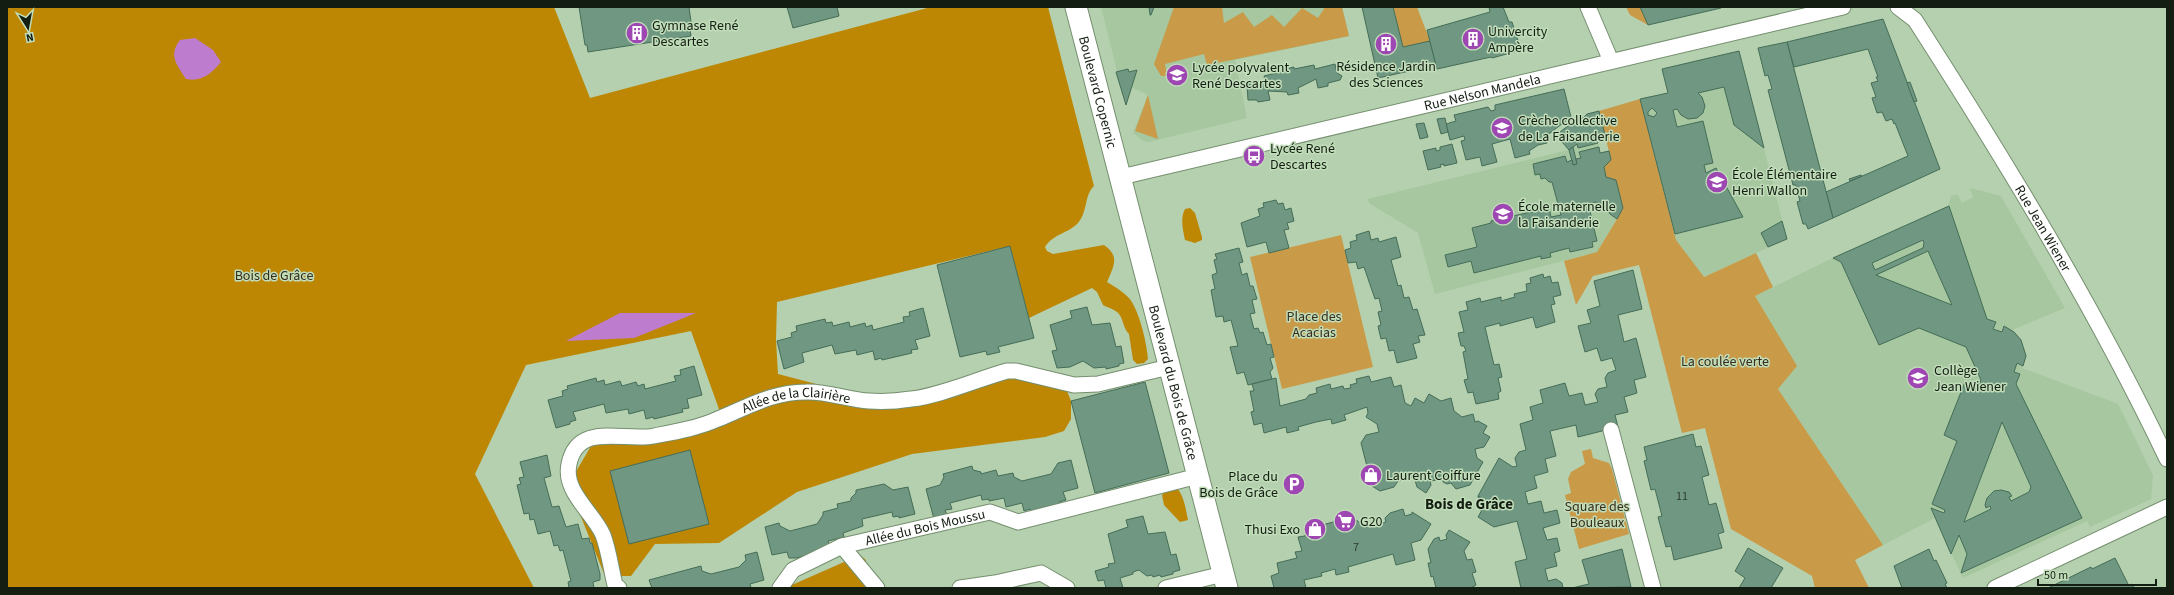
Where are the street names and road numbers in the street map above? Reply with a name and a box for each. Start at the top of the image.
street label: Boulevard Copernic [1073,34,1122,151]
street label: Rue Nelson Mandela [1422,70,1543,116]
street label: Rue Jean Wiener [2009,182,2076,276]
street label: Boulevard du Bois de Grâce [1143,303,1202,463]
street label: Allée de la Clairière [739,383,852,419]
street label: Allée du Bois Moussu [863,504,987,551]

